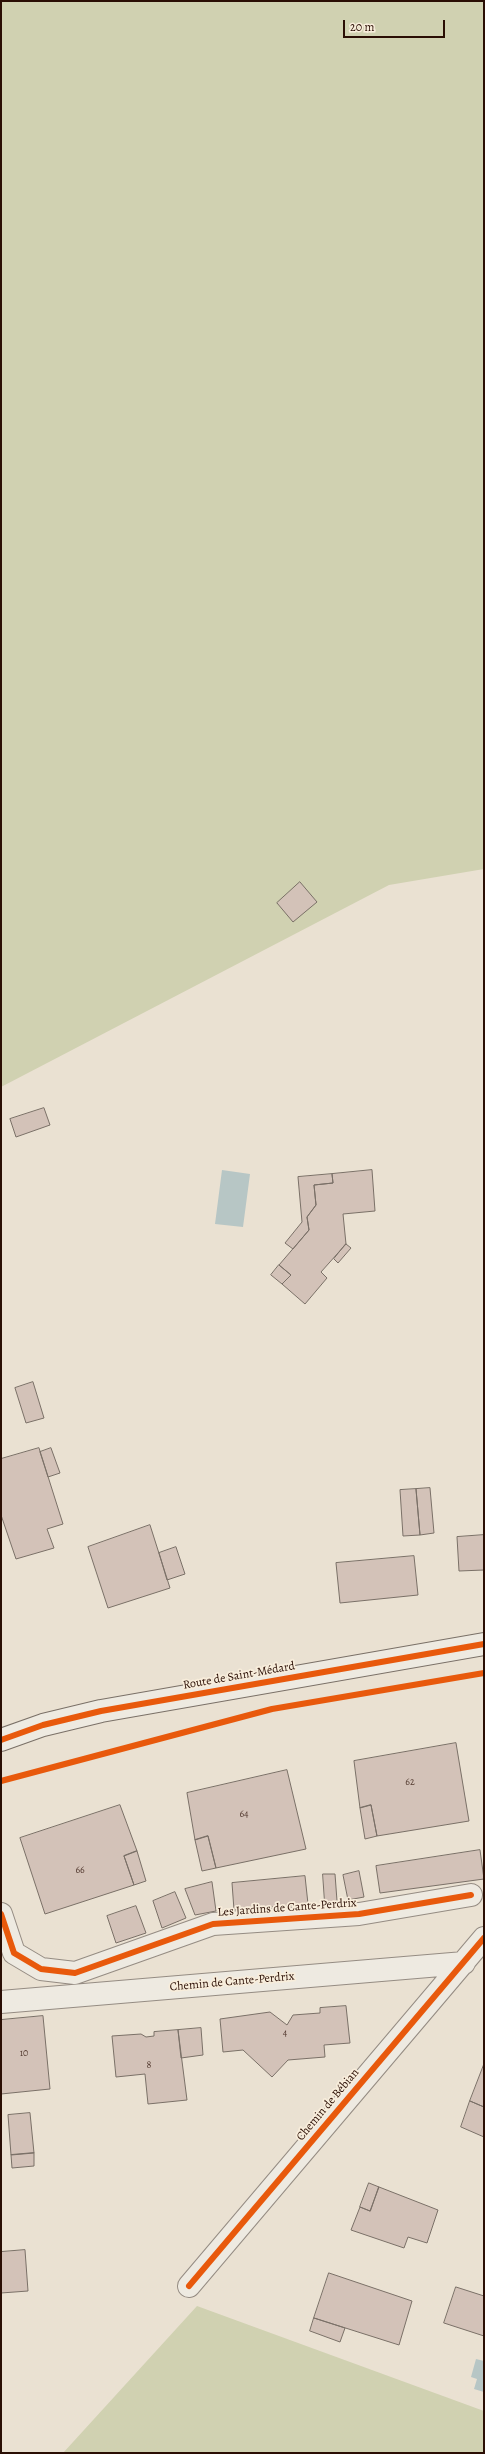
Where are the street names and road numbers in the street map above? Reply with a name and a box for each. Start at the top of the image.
street label: Route de Saint-Médard [182,1659,296,1693]
street label: Les Jardins de Cante-Perdrix [217,1896,357,1920]
street label: Chemin de Cante-Perdrix [169,1969,295,1995]
street label: Chemin de Bébian [294,2066,362,2144]

